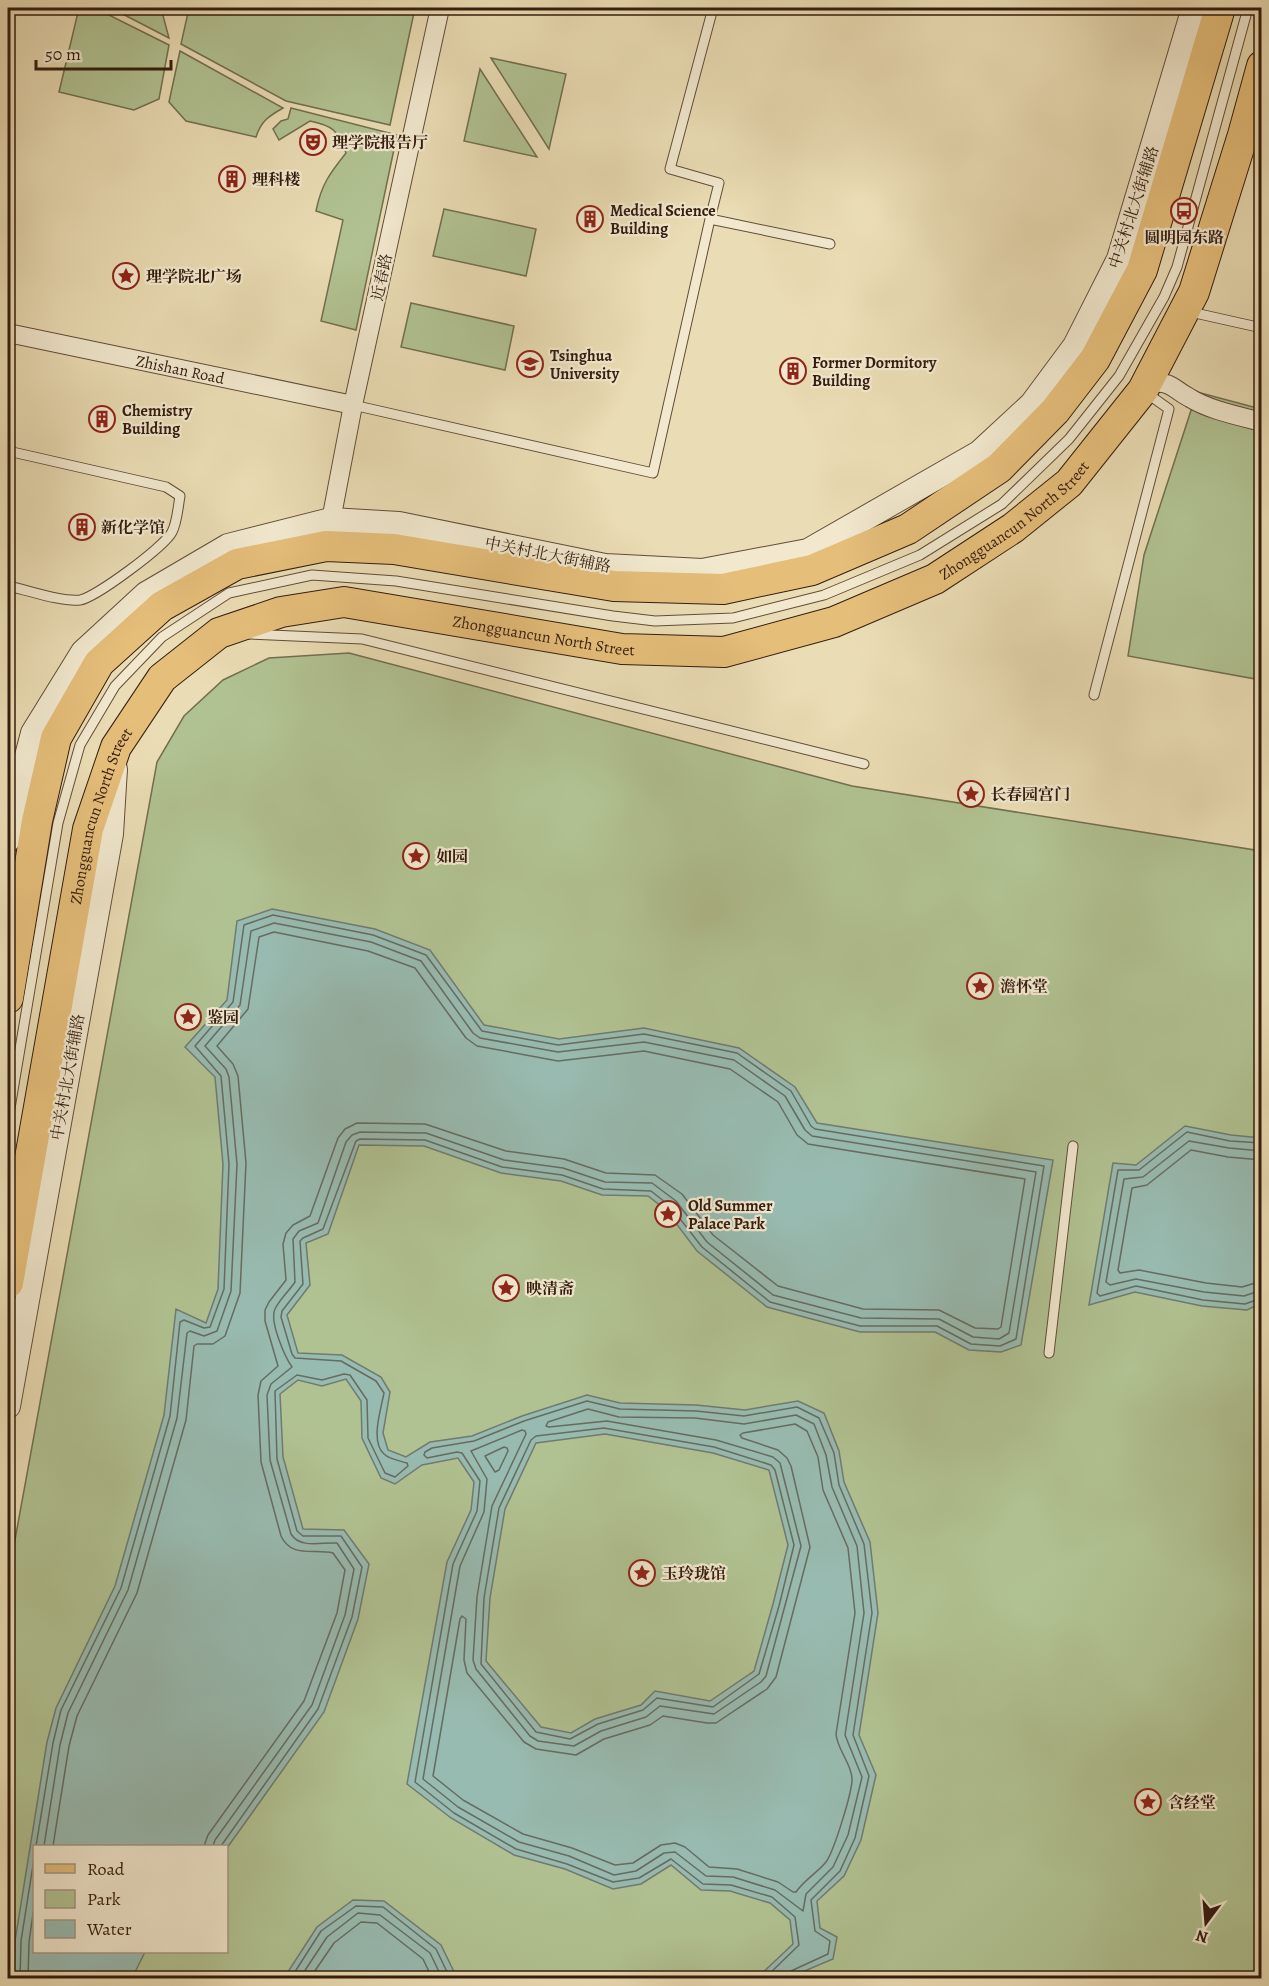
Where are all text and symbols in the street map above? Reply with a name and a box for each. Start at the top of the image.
scale bar [36,33,171,71]
text: 50 m [45,42,81,66]
theatre icon: 理学院报告厅 [298,127,328,157]
place label: 理学院报告厅 [332,132,428,154]
street label: 中关村北大街辅路 [1104,143,1164,272]
building icon: 理科楼 [217,164,247,194]
place label: 理科楼 [252,169,300,191]
bus stop icon: 圆明园东路 [1169,196,1199,226]
place label: Medical Science Building [610,200,716,240]
building icon: Medical Science Building [575,204,605,234]
place label: 圆明园东路 [1144,227,1224,249]
street label: 近春路 [366,251,398,303]
place icon: 理学院北广场 [111,261,141,291]
place label: 理学院北广场 [146,266,242,288]
place label: Tsinghua University [550,345,620,385]
school or university icon: Tsinghua University [515,349,545,379]
street label: Zhishan Road [134,350,227,390]
place label: Former Dormitory Building [812,352,937,392]
building icon: Former Dormitory Building [778,356,808,386]
place label: Chemistry Building [122,400,193,440]
building icon: Chemistry Building [87,404,117,434]
street label: Zhongguancun North Street [935,456,1095,585]
building icon: 新化学馆 [67,512,97,542]
place label: 新化学馆 [101,517,165,539]
street label: 中关村北大街辅路 [483,532,613,578]
street label: Zhongguancun North Street [451,611,635,661]
street label: Zhongguancun North Street [65,724,138,906]
place icon: 长春园宫门 [956,779,986,809]
place label: 长春园宫门 [990,784,1070,806]
place icon: 如园 [401,841,431,871]
place label: 如园 [436,846,468,868]
place icon: 澹怀堂 [965,971,995,1001]
place label: 澹怀堂 [1000,976,1048,998]
place icon: 鉴园 [173,1002,203,1032]
place label: 鉴园 [207,1007,239,1029]
street label: 中关村北大街辅路 [46,1012,90,1142]
place label: Old Summer Palace Park [688,1195,773,1235]
place icon: Old Summer Palace Park [653,1199,683,1229]
place icon: 映清斋 [491,1273,521,1303]
place label: 映清斋 [526,1278,574,1300]
place icon: 玉玲珑馆 [627,1558,657,1588]
place label: 玉玲珑馆 [662,1563,726,1585]
place icon: 含经堂 [1133,1787,1163,1817]
place label: 含经堂 [1168,1792,1216,1814]
legend [33,1845,228,1953]
text: Road [87,1857,125,1881]
text: Park [87,1887,121,1911]
north arrow [1176,1893,1236,1953]
text: Water [86,1917,132,1941]
text: N [1193,1924,1211,1949]

